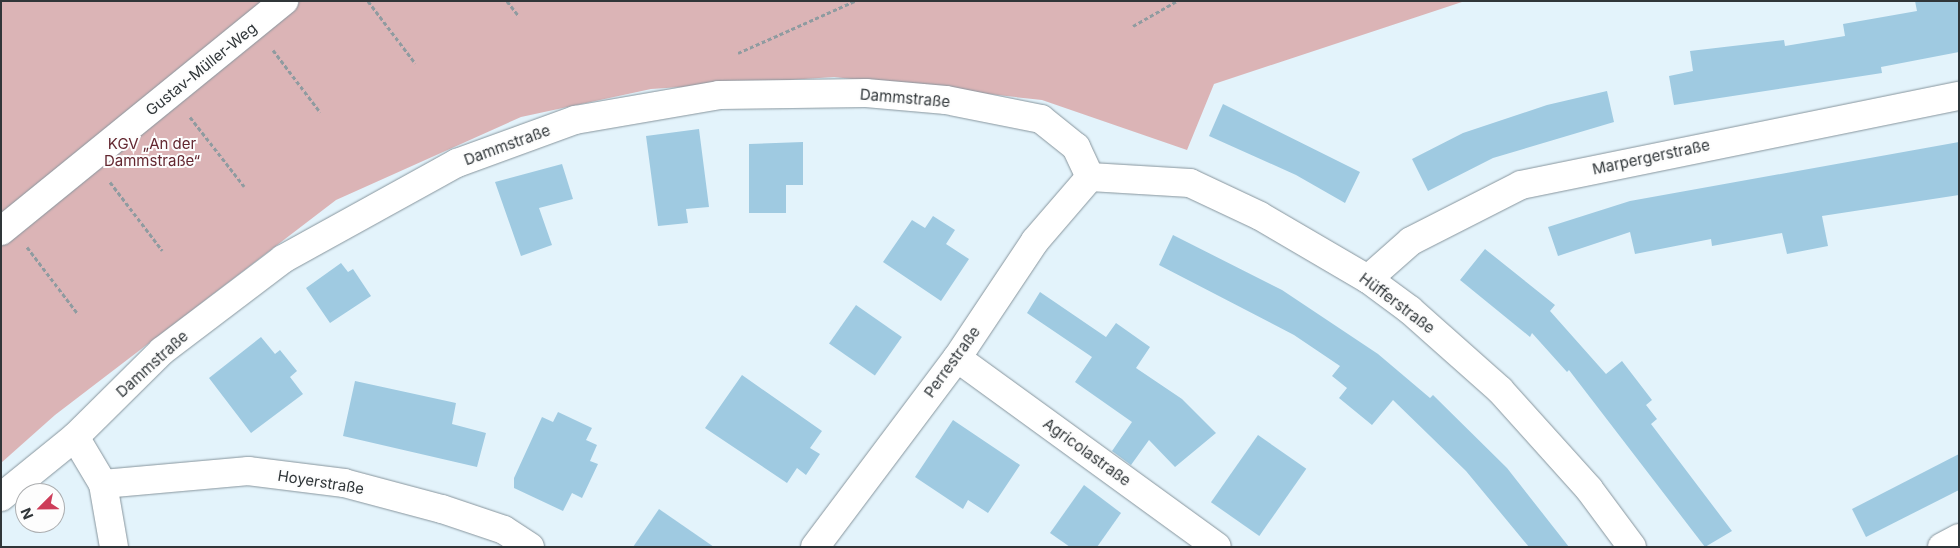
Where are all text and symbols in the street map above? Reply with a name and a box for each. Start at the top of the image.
street label: Gustav-Müller-Weg [142,19,260,119]
street label: Dammstraße [859,85,951,111]
street label: Dammstraße [461,121,553,169]
park label: KGV „An der Dammstraße“ [104,134,200,169]
street label: Marpergerstraße [1591,136,1711,178]
street label: Hüfferstraße [1356,269,1438,337]
street label: Perrestraße [920,323,984,401]
street label: Dammstraße [112,327,192,401]
street label: Agricolastraße [1040,414,1134,490]
street label: Hoyerstraße [276,466,366,498]
north arrow [15,483,65,533]
text: N [17,505,37,522]

